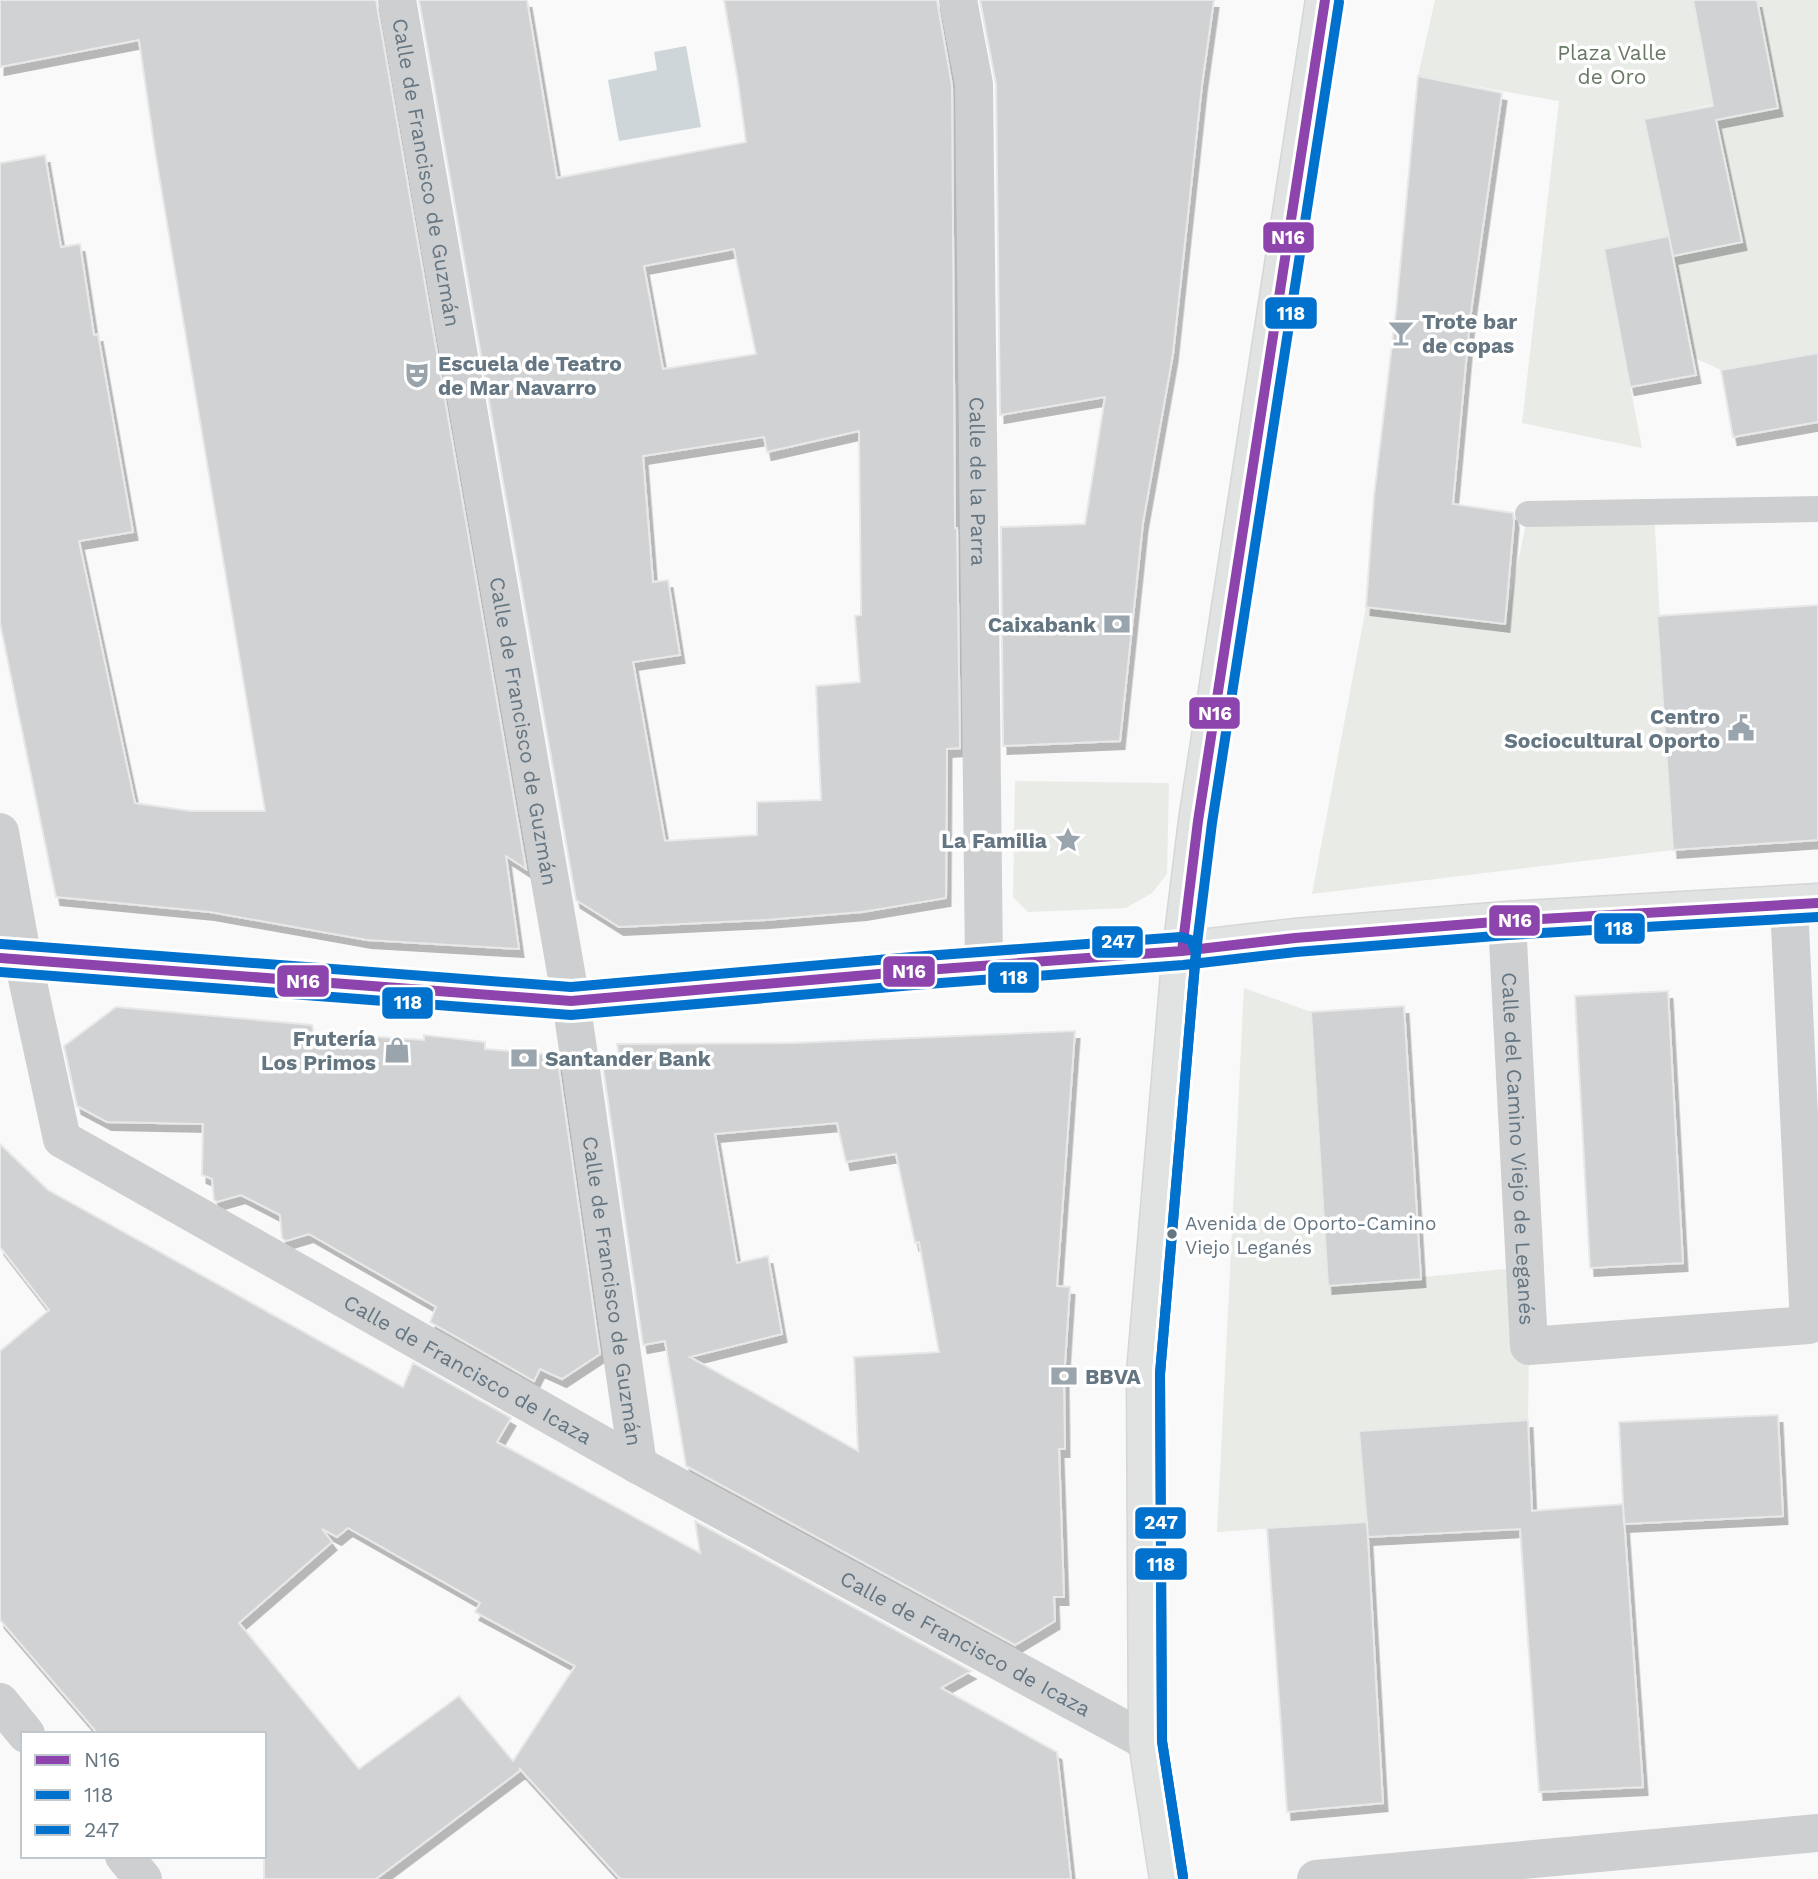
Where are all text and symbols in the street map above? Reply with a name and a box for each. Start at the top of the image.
street label: Calle de Francisco de Guzmán [388,16,466,329]
park label: Plaza Valle de Oro [1557,40,1667,89]
line badge: N16 [1262,221,1315,254]
text: N16 [1271,226,1305,249]
line badge: 118 [1264,296,1318,330]
text: 118 [1277,302,1305,325]
place label: Trote bar de copas [1422,309,1517,358]
bar icon: Trote bar de copas [1386,318,1416,348]
place label: Escuela de Teatro de Mar Navarro [438,351,622,400]
theatre icon: Escuela de Teatro de Mar Navarro [402,360,432,390]
street label: Calle de la Parra [965,397,992,566]
street label: Calle de Francisco de Guzmán [485,575,563,887]
bank icon: Caixabank [1102,609,1132,639]
place label: Caixabank [988,612,1097,637]
line badge: N16 [1188,696,1241,730]
text: N16 [1198,702,1232,725]
place label: Centro Sociocultural Oporto [1504,704,1720,753]
public building icon: Centro Sociocultural Oporto [1726,713,1756,743]
place icon: La Familia [1053,825,1083,855]
place label: La Familia [941,828,1048,853]
line badge: N16 [1488,904,1541,937]
text: N16 [1498,909,1532,932]
line badge: 118 [1593,912,1646,945]
text: 118 [1605,917,1633,940]
line badge: 247 [1091,925,1144,959]
text: 247 [1101,930,1135,953]
line badge: N16 [882,955,936,988]
text: N16 [892,960,926,983]
line badge: 118 [987,961,1040,994]
line badge: N16 [276,964,330,998]
text: 118 [1000,966,1028,989]
text: N16 [286,970,320,993]
street label: Calle del Camino Viejo de Leganés [1497,972,1540,1326]
line badge: 118 [381,986,434,1020]
text: 118 [394,991,422,1014]
place label: Frutería Los Primos [261,1026,377,1075]
shop icon: Frutería Los Primos [382,1035,412,1065]
bank icon: Santander Bank [509,1043,539,1073]
place label: Santander Bank [545,1046,712,1071]
street label: Calle de Francisco de Guzmán [578,1134,648,1448]
place label: Avenida de Oporto-Camino Viejo Leganés [1185,1212,1436,1259]
marker: Avenida de Oporto-Camino Viejo Leganés [1165,1227,1179,1241]
street label: Calle de Francisco de Icaza [340,1289,597,1449]
bank icon: BBVA [1049,1361,1079,1391]
place label: BBVA [1085,1364,1141,1389]
line badge: 247 [1134,1506,1187,1540]
text: 247 [1144,1511,1178,1534]
line badge: 118 [1134,1547,1188,1581]
text: 118 [1147,1553,1175,1576]
street label: Calle de Francisco de Icaza [836,1565,1095,1721]
legend [21,1732,266,1858]
text: N16 [84,1747,120,1772]
text: 118 [84,1782,113,1807]
text: 247 [84,1817,119,1842]

